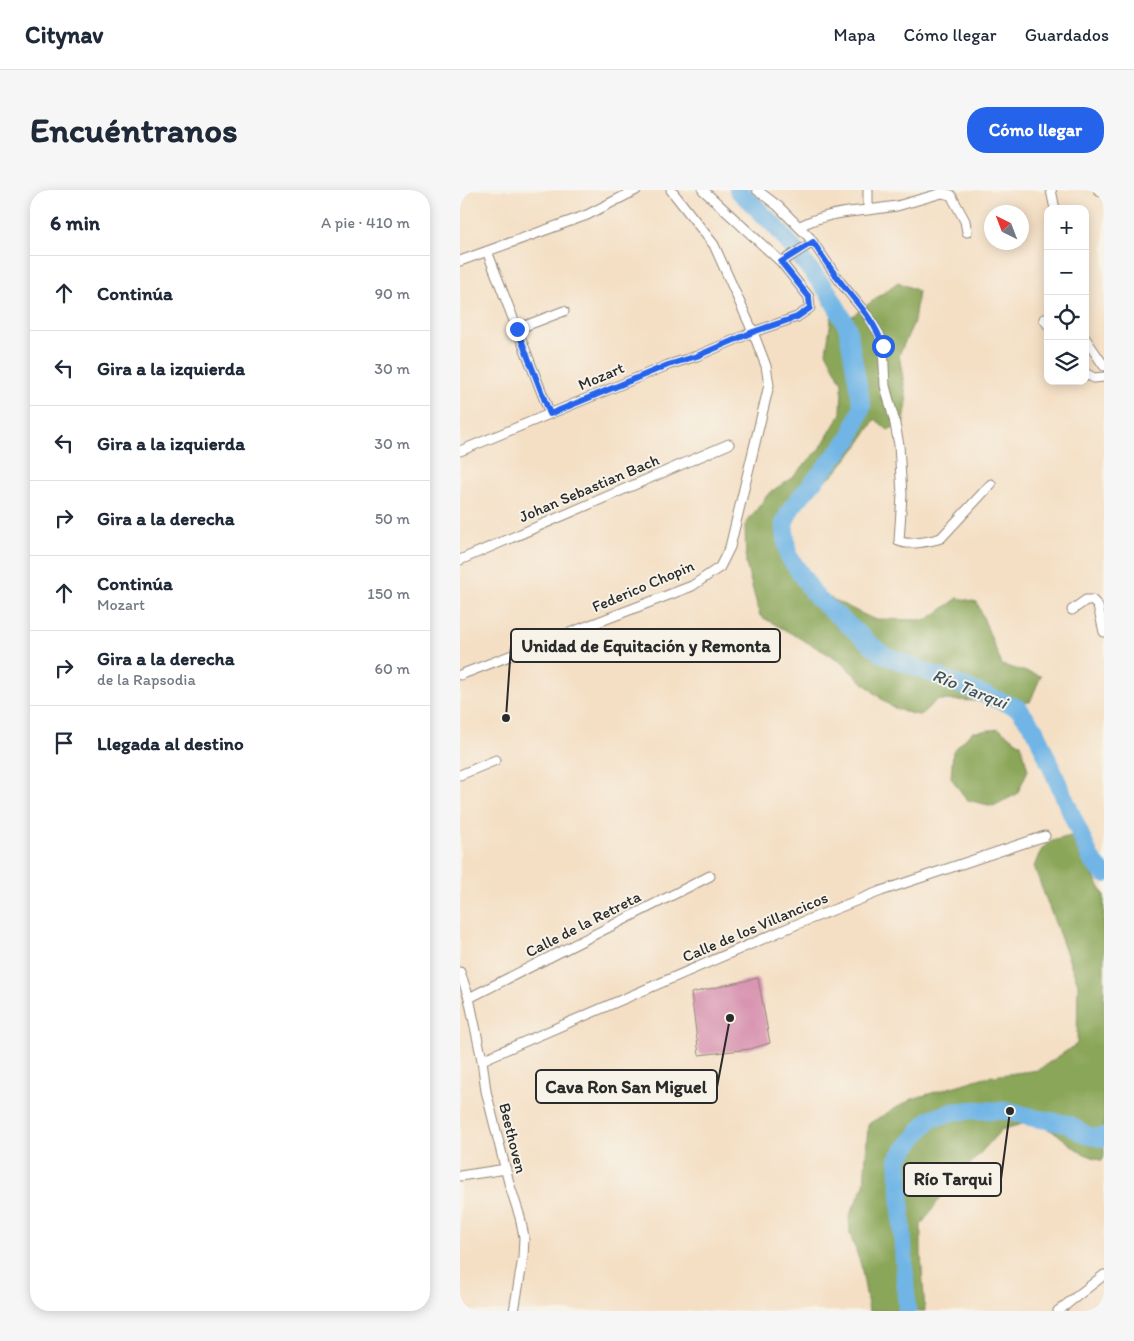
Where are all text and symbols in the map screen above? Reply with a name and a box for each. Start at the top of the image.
text: Citynav [25,20,103,49]
text: Mapa [834,24,875,46]
text: Cómo llegar [903,24,997,46]
text: Guardados [1025,24,1109,46]
button: Cómo llegar [967,107,1104,153]
text: Encuéntranos [30,109,238,151]
north arrow [984,205,1029,250]
map controls [1044,205,1089,385]
button: + [1044,205,1089,250]
text: 6 min [50,210,100,235]
text: A pie · 410 m [321,213,410,232]
button: − [1044,250,1089,295]
icon: ahead [50,279,78,307]
text: Continúa [97,282,173,305]
text: 90 m [375,284,410,303]
button: locate [1044,295,1089,340]
route end [506,318,529,341]
route start [872,335,895,358]
button: layers [1044,340,1089,385]
icon: left [50,354,78,382]
text: Gira a la izquierda [97,357,245,380]
street label: Mozart [575,358,627,394]
text: 30 m [374,359,410,378]
icon: left [50,429,78,457]
text: Gira a la izquierda [97,432,245,455]
text: 30 m [374,434,410,453]
street label: Johan Sebastian Bach [516,450,662,526]
icon: right [50,504,78,532]
text: Gira a la derecha [97,507,235,530]
text: 50 m [375,509,410,528]
street label: Federico Chopin [589,556,697,616]
text: Continúa [97,572,173,595]
icon: ahead [50,579,78,607]
text: 150 m [367,584,410,603]
text: Mozart [97,595,145,614]
callout: Unidad de Equitación y Remonta [511,629,780,662]
text: Unidad de Equitación y Remonta [521,635,771,657]
text: Gira a la derecha [97,647,235,670]
icon: right [50,654,78,682]
text: 60 m [375,659,410,678]
water label: Río Tarqui [929,664,1013,715]
text: de la Rapsodia [97,670,196,689]
icon: arrive [50,729,78,757]
text: Llegada al destino [97,732,244,755]
street label: Calle de la Retreta [522,886,644,961]
street label: Calle de los Villancicos [679,888,831,966]
callout: Cava Ron San Miguel [536,1070,717,1103]
text: Cava Ron San Miguel [545,1076,708,1098]
street label: Beethoven [495,1101,531,1175]
callout: Río Tarqui [904,1163,1001,1196]
text: Río Tarqui [914,1168,992,1190]

